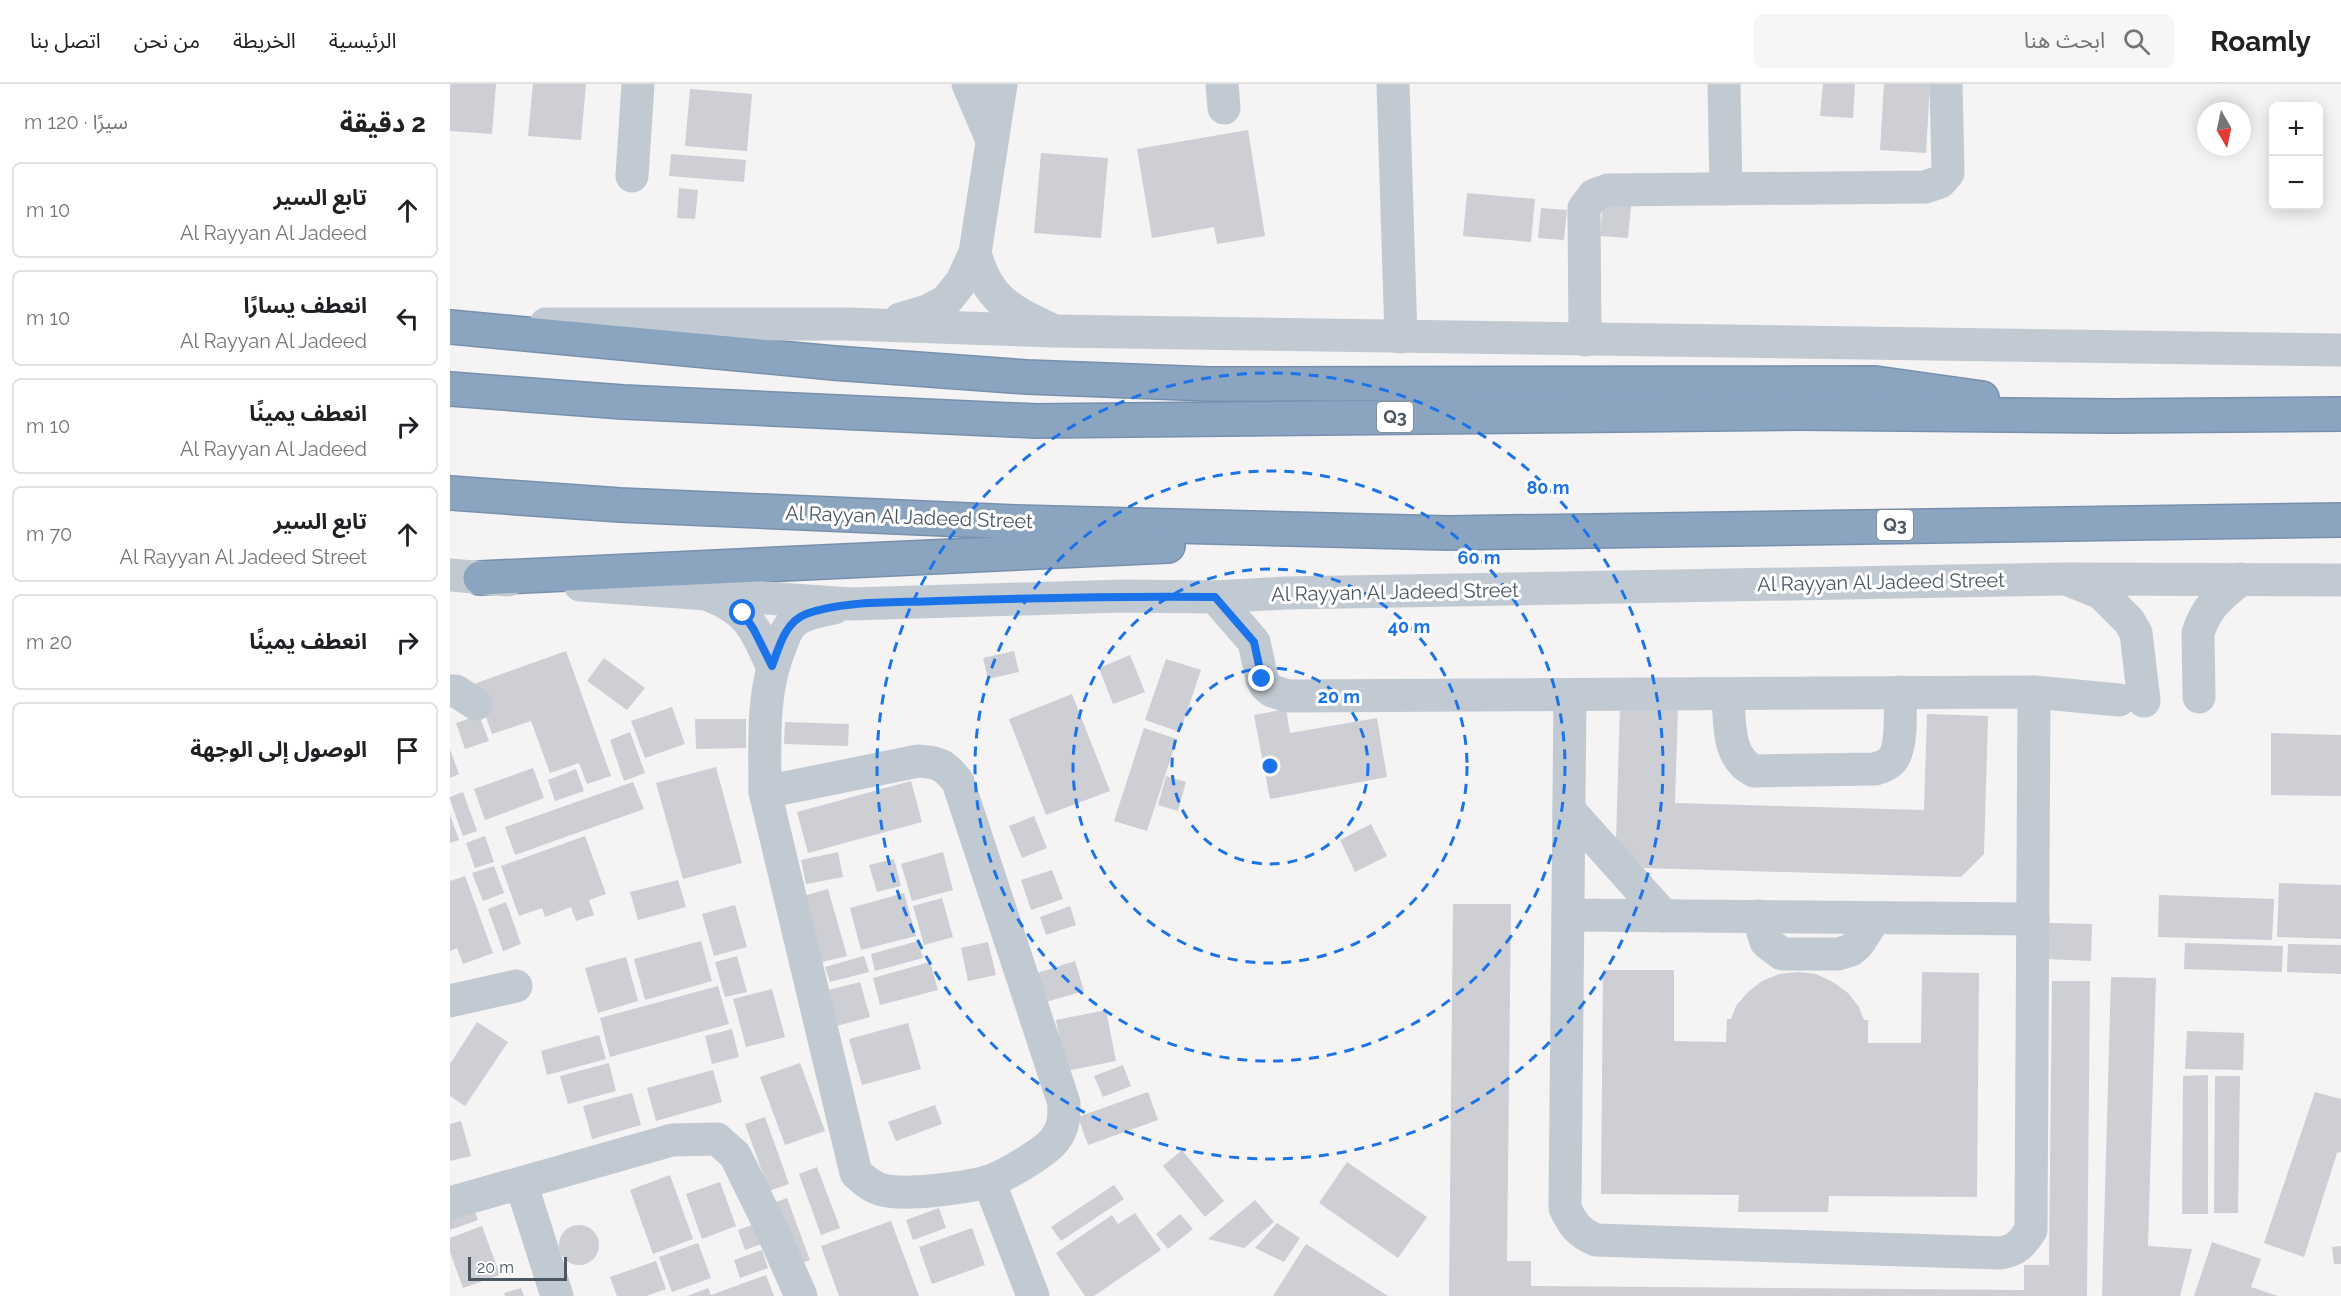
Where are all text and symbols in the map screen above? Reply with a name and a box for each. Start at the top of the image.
search box [1754,14,2174,68]
icon: search [2120,25,2153,58]
text: Roamly [2210,25,2311,58]
text: ابحث هنا [2024,27,2105,53]
text: اتصل بنا [30,28,101,53]
text: من نحن [134,28,200,53]
text: الخريطة [233,28,296,53]
text: الرئيسية [329,28,396,53]
north arrow [2197,102,2251,156]
map controls [2269,102,2323,210]
button: + [2269,102,2323,156]
text: 2 دقيقة [340,108,426,138]
text: سيرًا · 120 m [24,110,128,134]
button: − [2269,156,2323,210]
text: تابع السير [273,184,367,210]
icon: ahead [391,194,424,227]
text: 10 m [26,198,70,222]
text: Al Rayyan Al Jadeed [180,221,367,245]
text: انعطف يسارًا [244,292,367,318]
icon: left [391,302,424,335]
text: 10 m [26,306,70,330]
text: Al Rayyan Al Jadeed [180,329,367,353]
text: انعطف يمينًا [249,400,367,426]
road number: Q3 [1377,402,1413,432]
icon: right [391,410,424,443]
text: 10 m [26,414,70,438]
text: Al Rayyan Al Jadeed [180,437,367,461]
text: 80 m [1526,477,1570,498]
street label: Al Rayyan Al Jadeed Street [785,501,1033,533]
text: تابع السير [273,508,367,534]
road number: Q3 [1877,510,1913,540]
icon: ahead [391,518,424,551]
text: 70 m [26,522,72,546]
text: Al Rayyan Al Jadeed Street [119,545,367,569]
text: 60 m [1457,547,1501,568]
street label: Al Rayyan Al Jadeed Street [1757,568,2005,596]
street label: Al Rayyan Al Jadeed Street [1271,578,1519,606]
route start [729,599,755,625]
text: 40 m [1388,616,1430,637]
icon: right [391,626,424,659]
text: انعطف يمينًا [249,628,367,654]
text: 20 m [26,630,72,654]
route end [1248,665,1274,691]
text: 20 m [1318,686,1360,707]
icon: arrive [391,734,424,767]
text: الوصول إلى الوجهة [190,736,367,762]
centre of rings [1260,756,1280,776]
scale bar [468,1254,567,1282]
text: 20 m [477,1258,514,1277]

